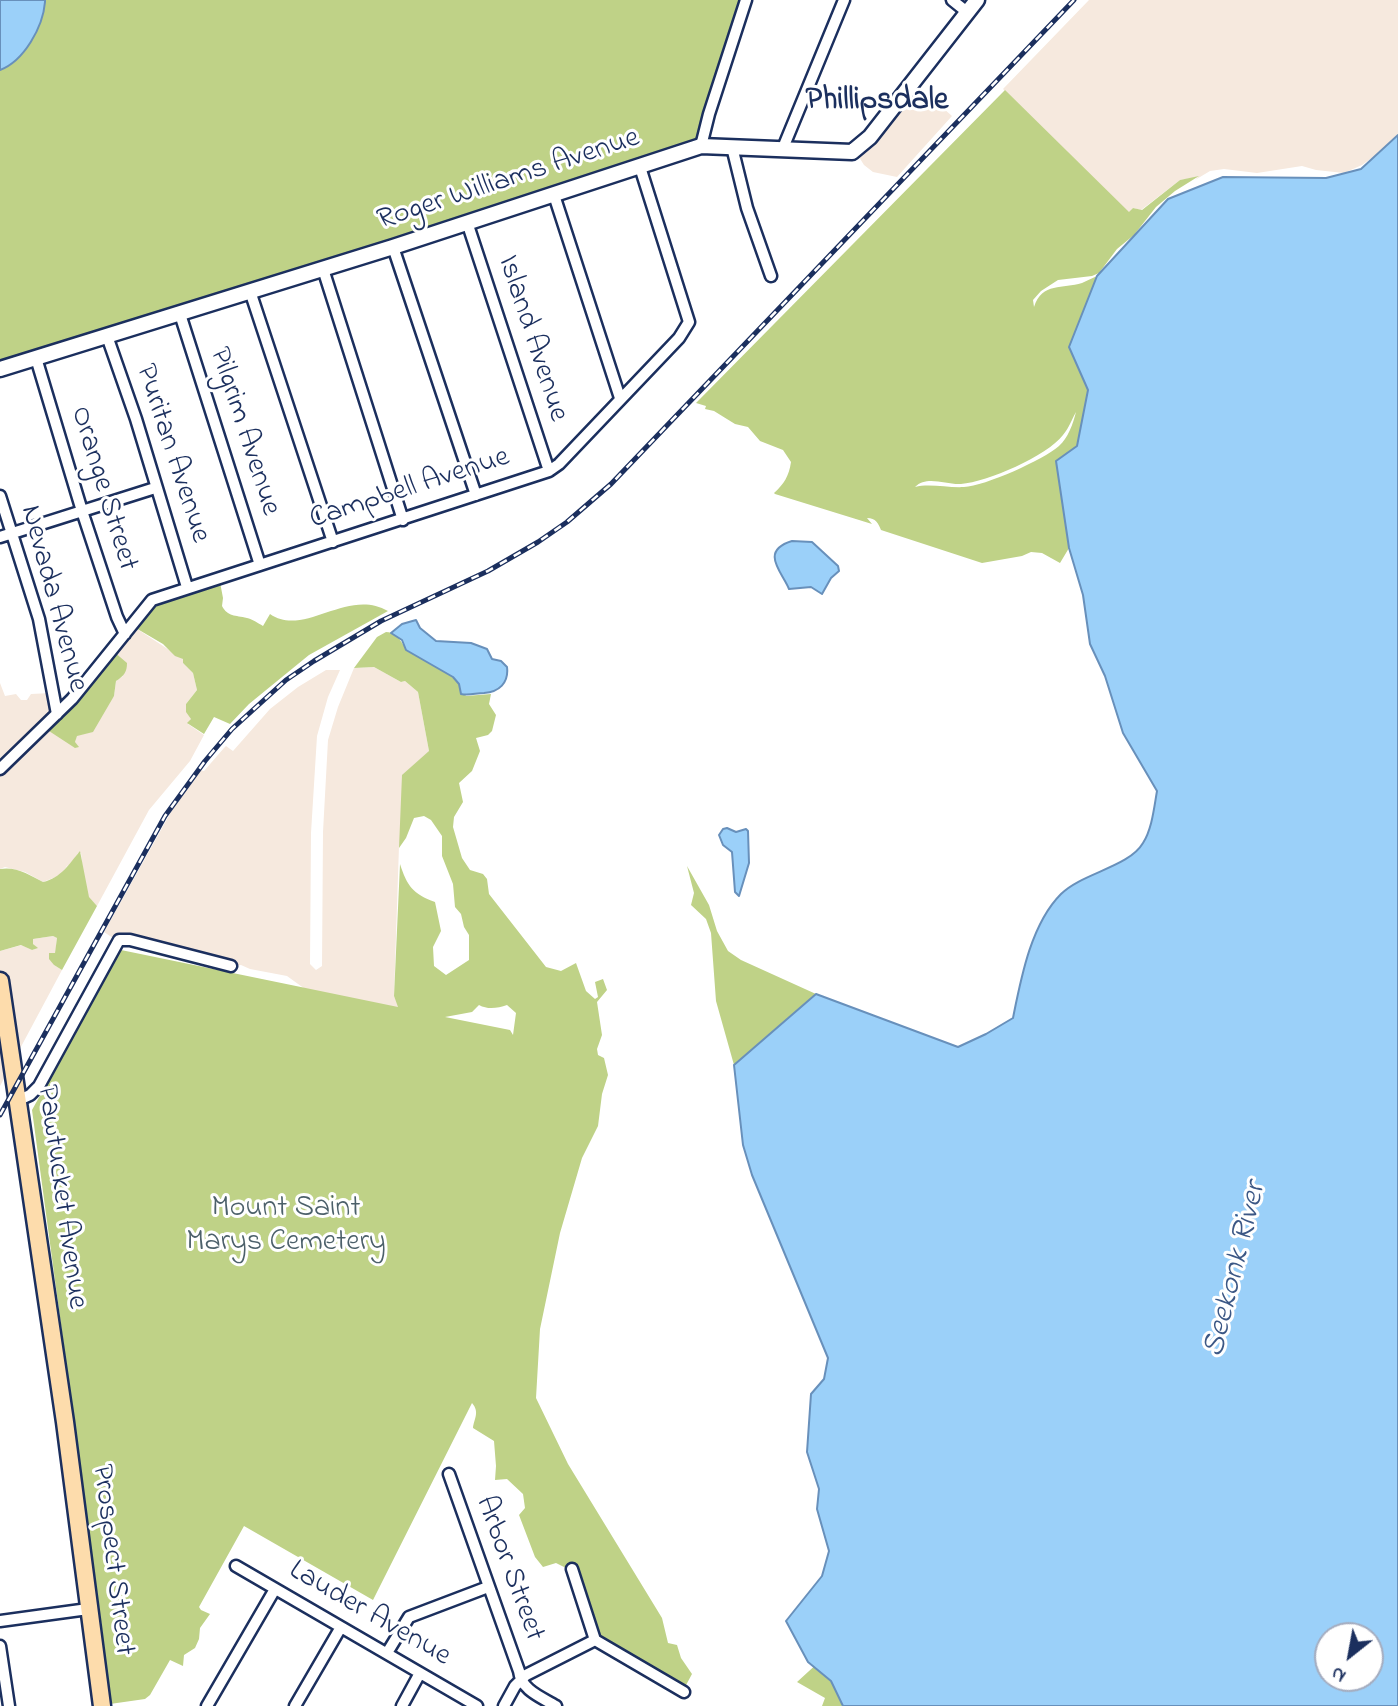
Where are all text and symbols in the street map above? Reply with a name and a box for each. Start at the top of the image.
district label: Phillipsdale [806,84,948,122]
street label: Roger Williams Avenue [373,122,645,240]
street label: Island Avenue [487,251,575,427]
street label: Pilgrim Avenue [199,343,287,521]
street label: Puritan Avenue [125,360,217,548]
street label: Orange Street [60,402,144,576]
street label: Campbell Avenue [306,441,514,539]
street label: Nevada Avenue [10,502,94,696]
street label: Pawtucket Avenue [26,1083,94,1311]
water label: Seekonk River [1197,1179,1277,1361]
park label: Mount Saint Marys Cemetery [186,1192,386,1262]
street label: Prospect Street [81,1463,141,1657]
street label: Arbor Street [465,1492,551,1646]
street label: Lauder Avenue [282,1554,456,1676]
north arrow [1314,1622,1384,1692]
text: N [1327,1659,1351,1689]

